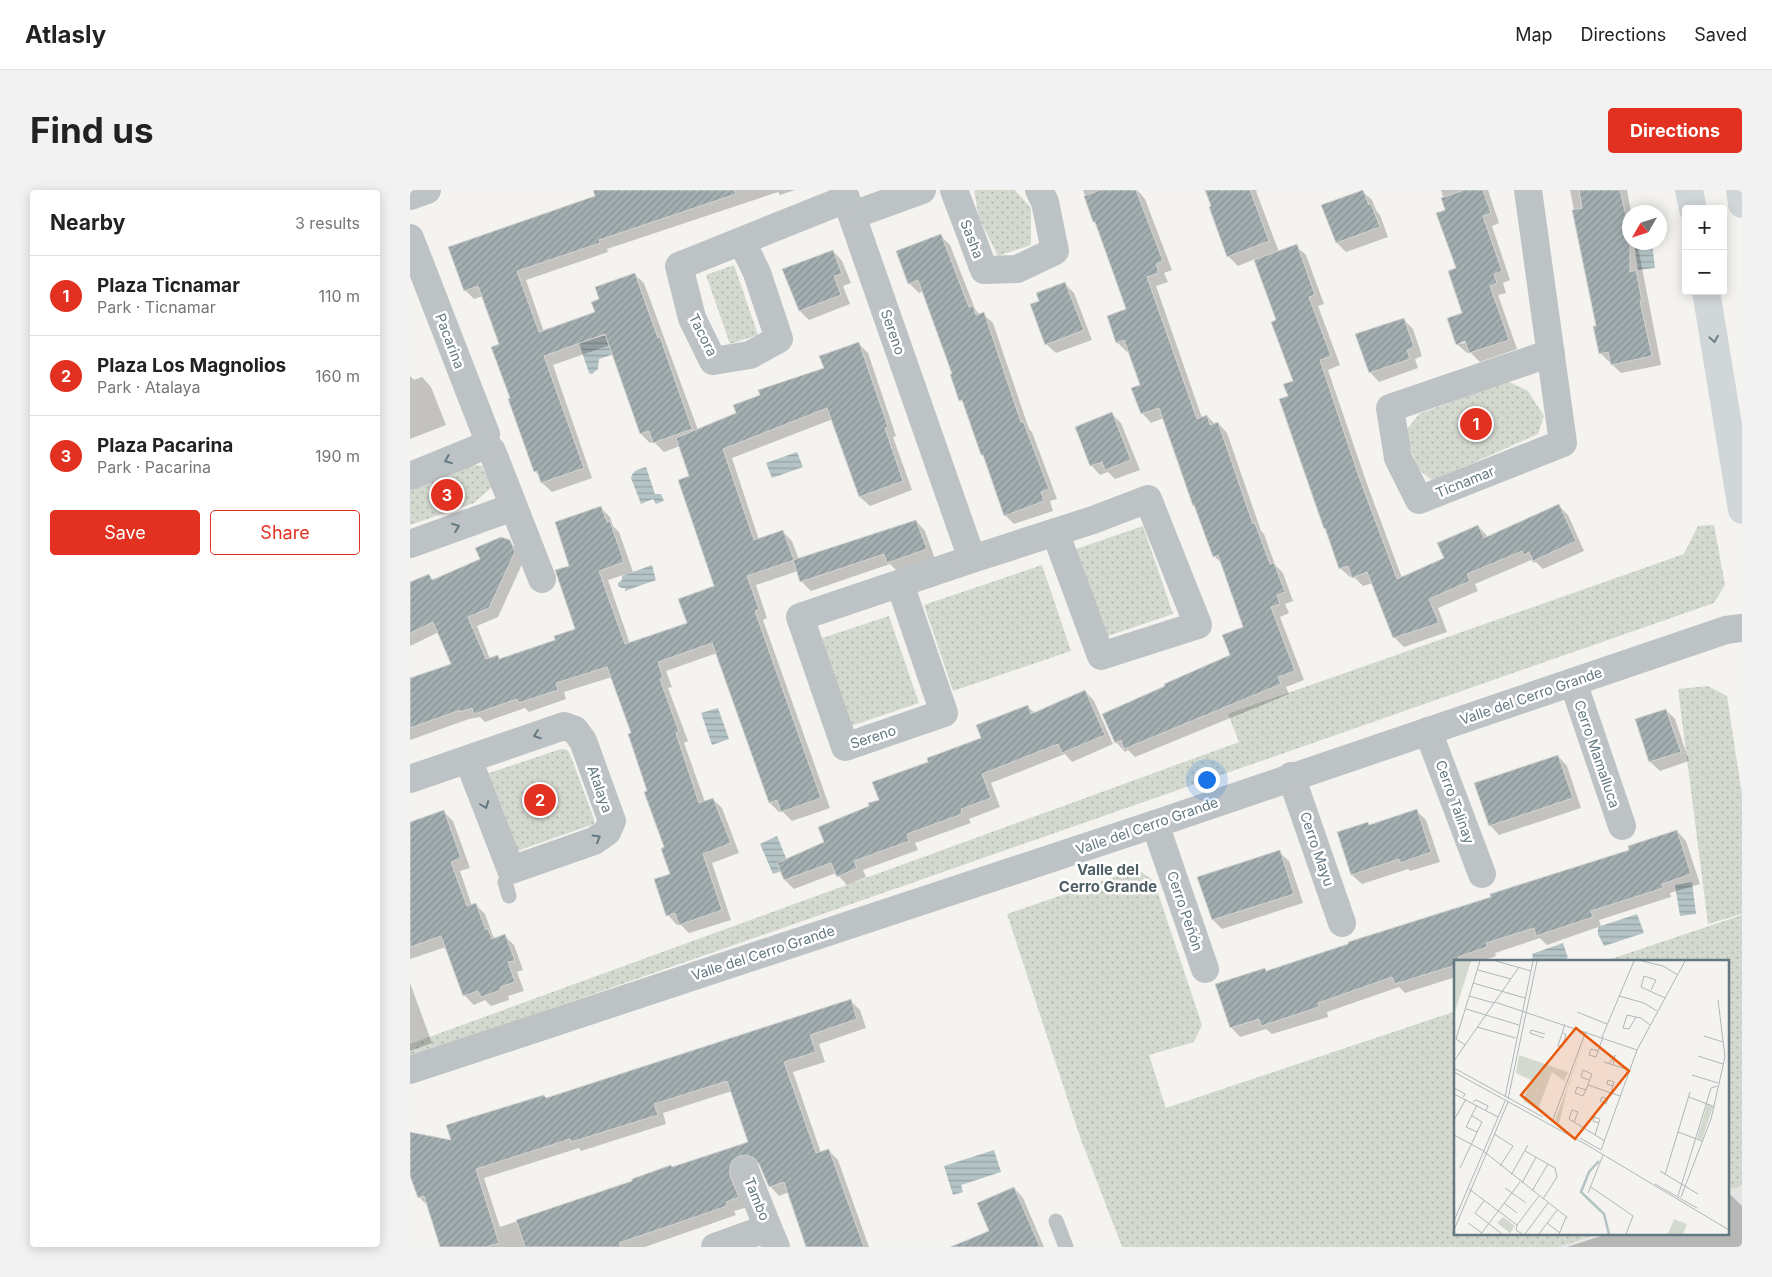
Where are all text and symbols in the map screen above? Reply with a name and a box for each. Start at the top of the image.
text: Atlasly [25,20,106,49]
text: Map [1515,24,1553,45]
text: Directions [1581,24,1666,45]
text: Saved [1694,24,1747,45]
button: Directions [1608,108,1742,153]
text: Find us [30,109,154,151]
north arrow [1622,205,1667,250]
map controls [1682,205,1727,295]
button: + [1682,205,1727,250]
text: Nearby [50,210,125,235]
text: 3 results [295,213,360,233]
street label: Sasha [957,217,988,261]
button: − [1682,250,1727,295]
text: Plaza Ticnamar [97,274,240,297]
text: 1 [63,286,69,306]
text: 110 m [318,286,360,306]
text: Park · Ticnamar [97,297,216,317]
street label: Sereno [878,307,909,357]
street label: Pacarina [432,311,469,371]
street label: Tacora [686,311,721,359]
one-way arrow [1708,336,1719,344]
text: Plaza Los Magnolios [97,354,286,377]
text: 2 [61,366,71,386]
text: 160 m [315,366,360,386]
text: Park · Atalaya [97,377,200,397]
pin: 1 [1460,405,1492,443]
text: Plaza Pacarina [97,434,233,457]
text: 3 [61,446,71,466]
text: 190 m [315,446,360,466]
one-way arrow [444,454,453,465]
text: Park · Pacarina [97,457,211,477]
street label: Ticnamar [1433,462,1497,501]
pin: 3 [431,476,463,514]
button: Save [50,510,200,555]
button: Share [210,510,360,555]
one-way arrow [451,523,459,533]
street label: Valle del Cerro Grande [1457,663,1604,728]
street label: Cerro Mamalluca [1571,698,1624,810]
street label: Sereno [848,721,898,752]
one-way arrow [533,730,542,740]
street label: Cerro Talinay [1432,758,1478,846]
street label: Atalaya [585,763,616,815]
your location [1194,767,1220,793]
pin: 2 [524,781,556,819]
street label: Valle del Cerro Grande [1073,793,1220,858]
one-way arrow [479,800,490,809]
street label: Cerro Mayu [1297,809,1338,888]
one-way arrow [592,835,601,845]
district label: Valle del Cerro Grande [1059,860,1157,896]
street label: Cerro Peñón [1164,869,1207,953]
street label: Valle del Cerro Grande [689,921,837,984]
inset map [1454,960,1730,1234]
street label: Tambo [741,1175,774,1223]

